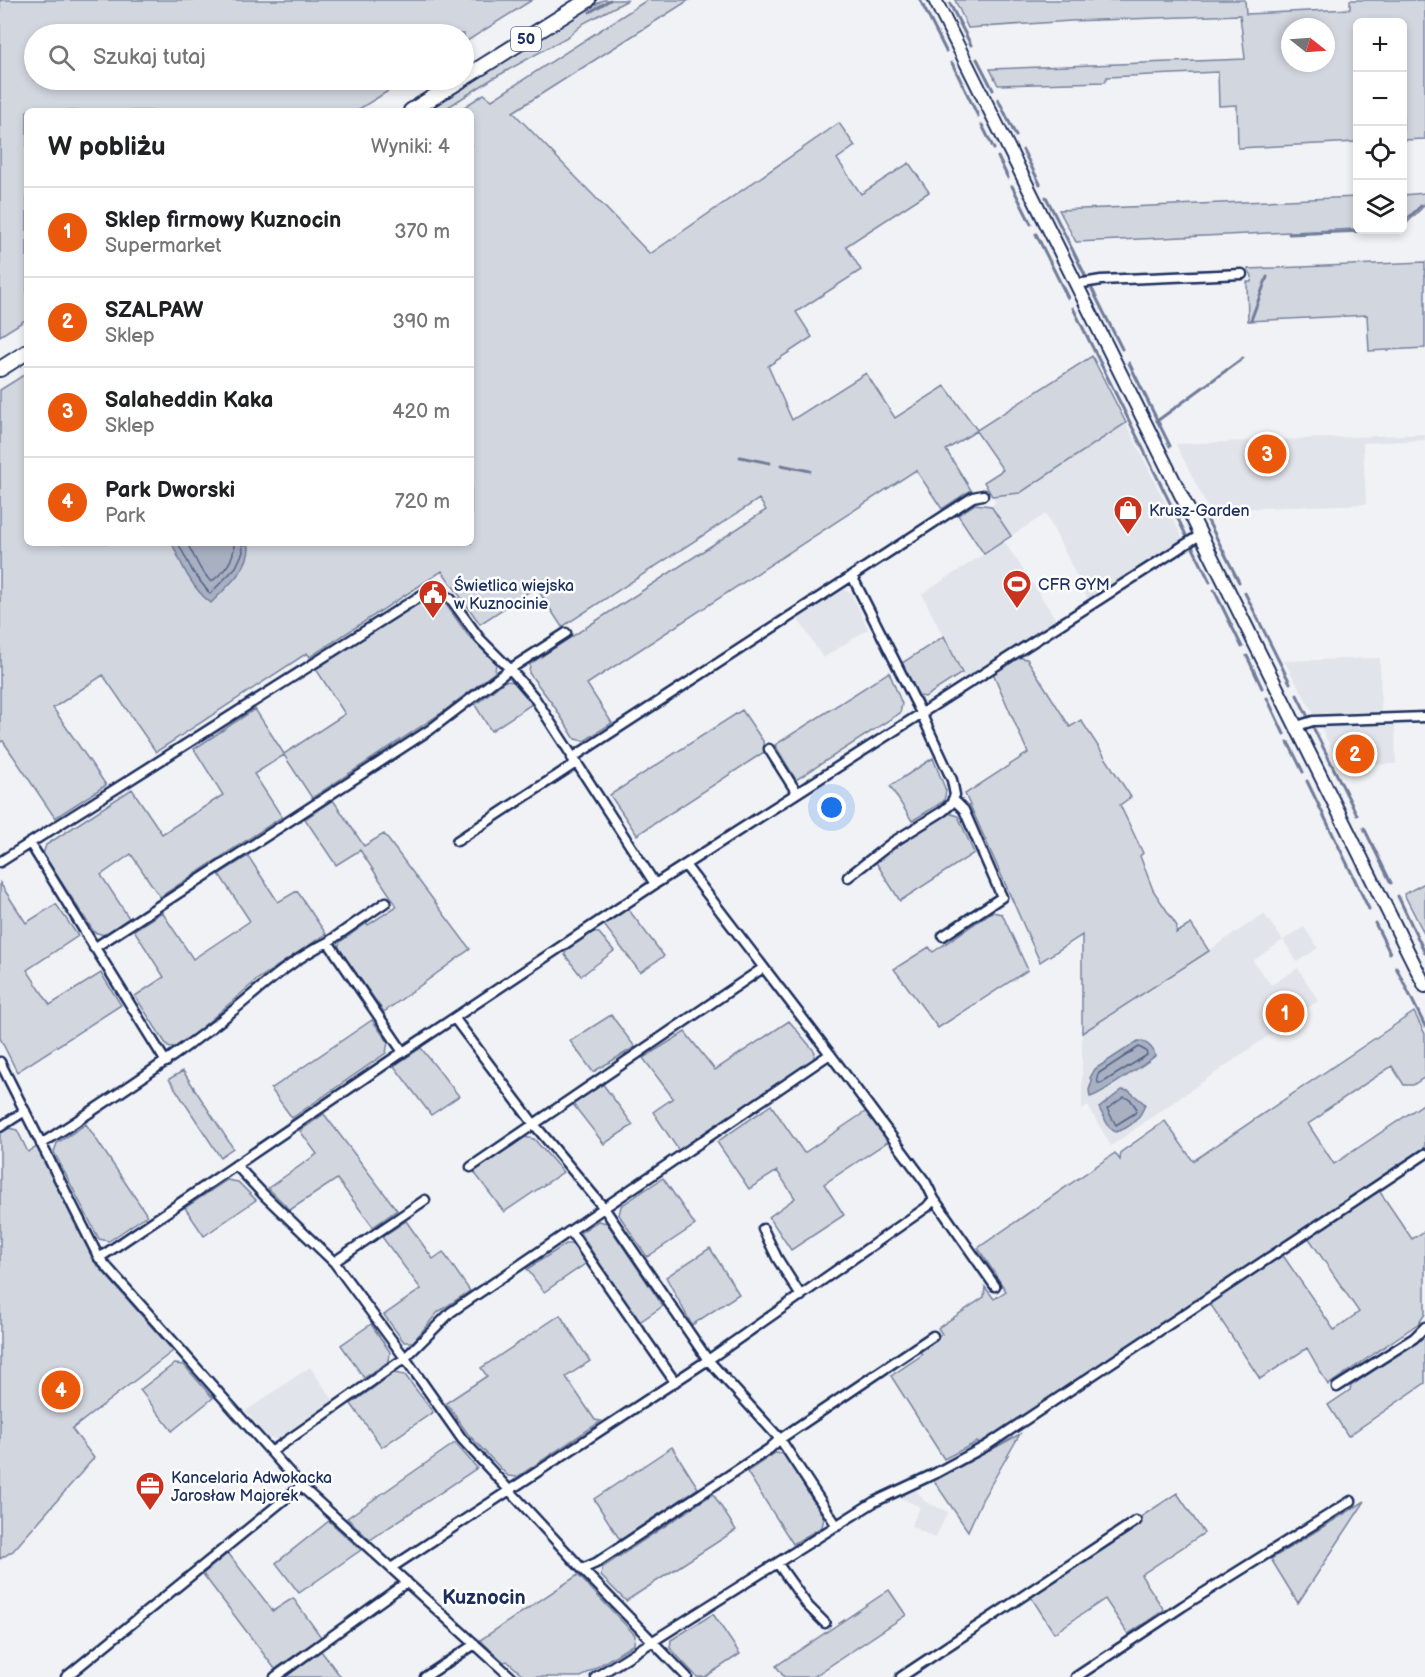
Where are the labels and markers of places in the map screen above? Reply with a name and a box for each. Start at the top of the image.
pin: 3 [1248,432,1286,476]
shop icon: Krusz-Garden [1112,494,1144,536]
place label: Krusz-Garden [1149,502,1250,521]
sports icon: CFR GYM [1001,568,1033,610]
place label: Świetlica wiejska w Kuznocinie [454,575,574,614]
place label: CFR GYM [1038,576,1110,595]
public building icon: Świetlica wiejska w Kuznocinie [417,578,449,620]
pin: 2 [1336,732,1374,777]
pin: 1 [1266,990,1304,1036]
pin: 4 [42,1368,80,1412]
place label: Kancelaria Adwokacka Jarosław Majorek [171,1469,332,1506]
office icon: Kancelaria Adwokacka Jarosław Majorek [134,1470,166,1512]

